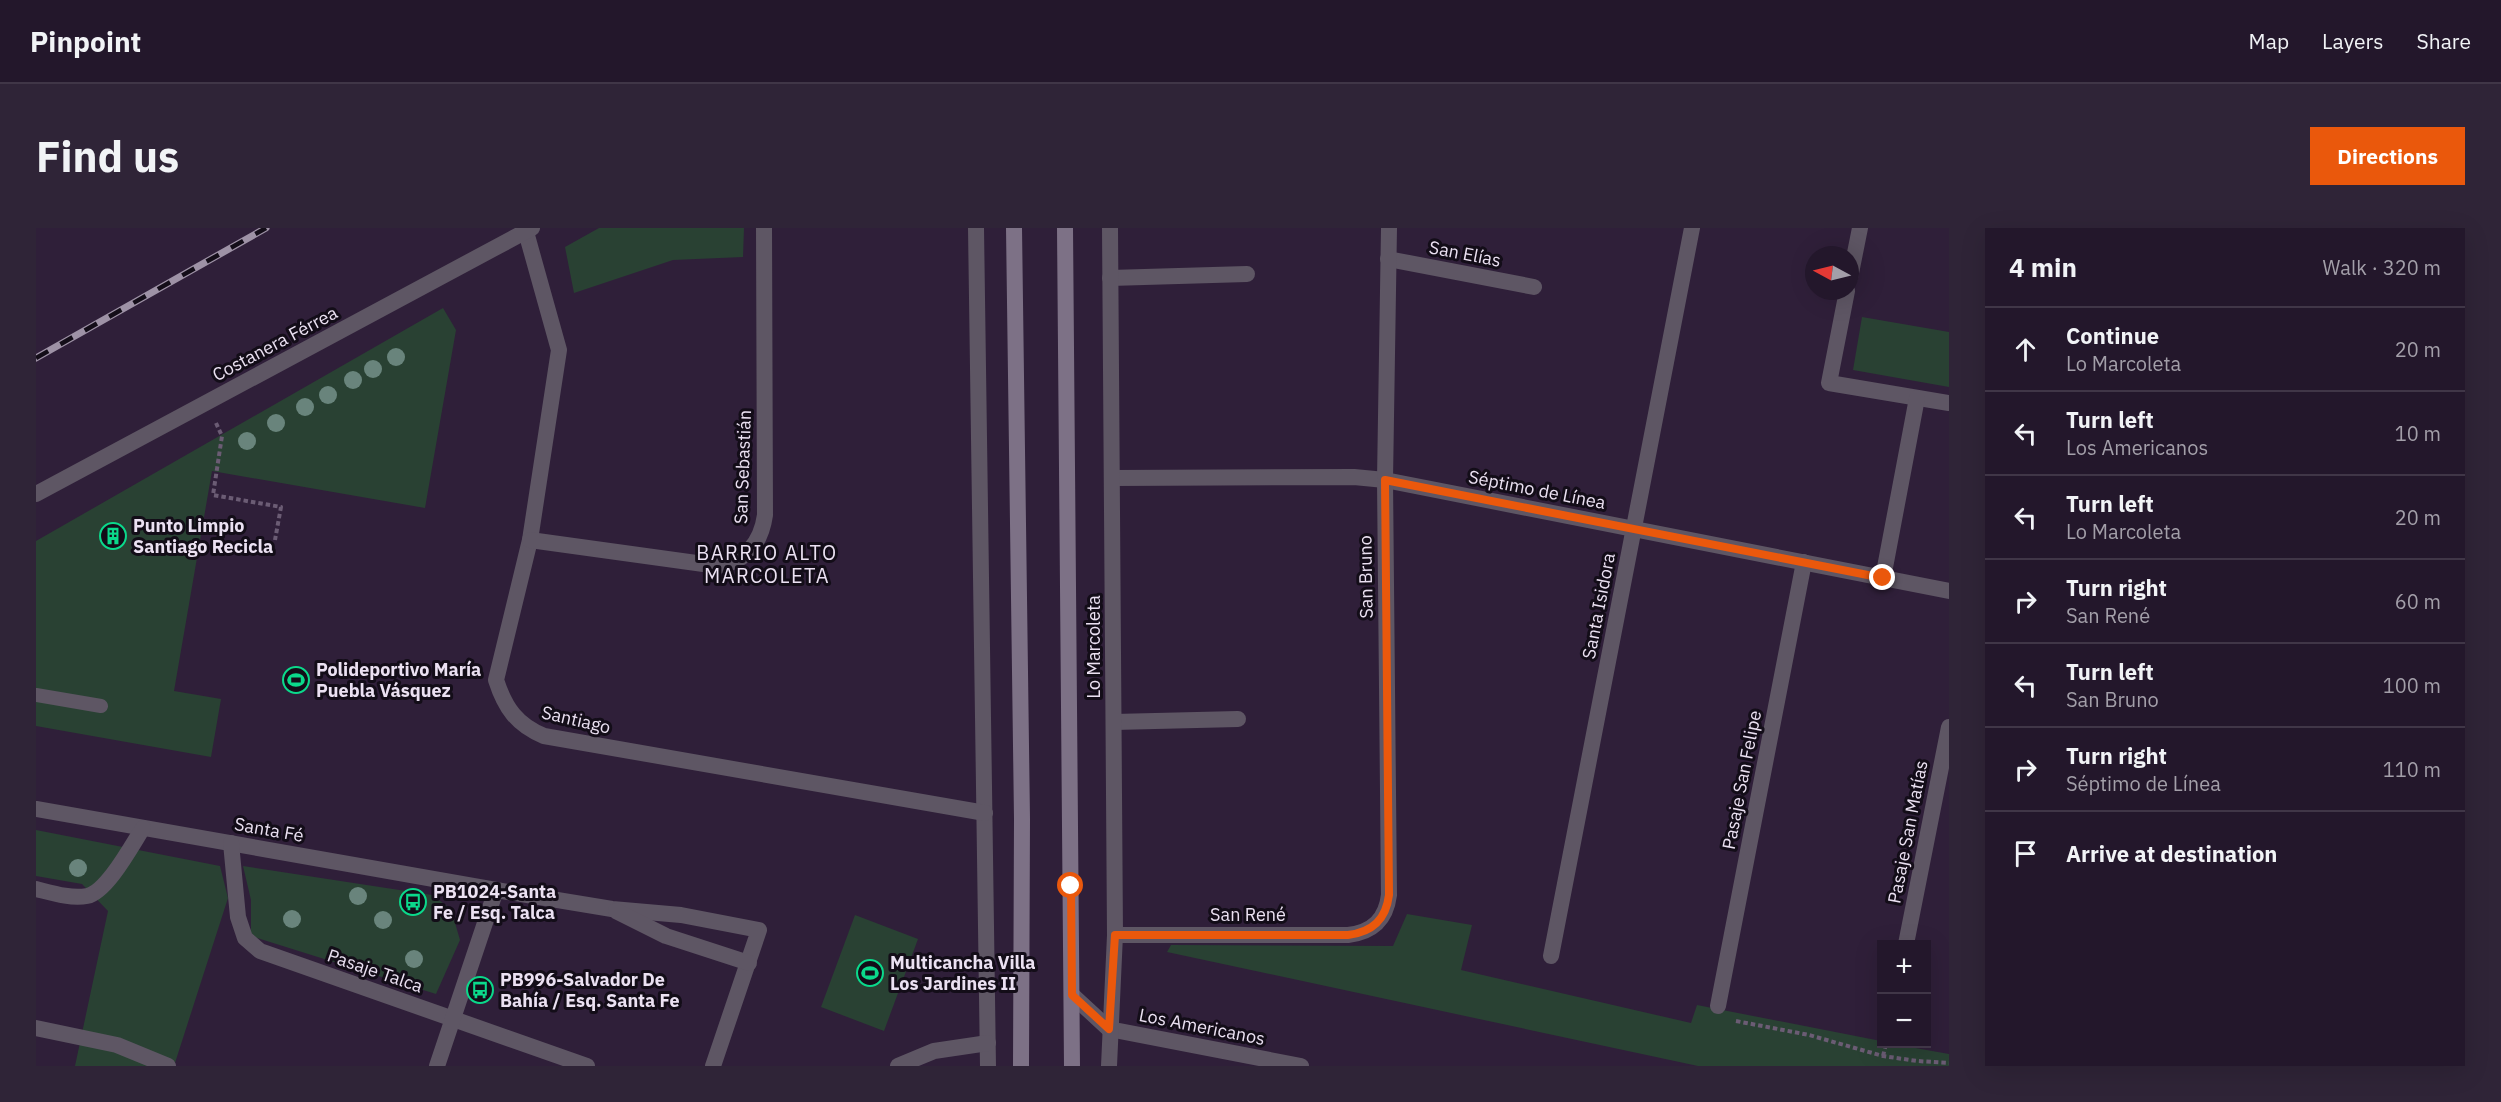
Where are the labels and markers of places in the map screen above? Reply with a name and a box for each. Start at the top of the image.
place label: Punto Limpio Santiago Recicla [133,514,273,558]
building icon: Punto Limpio Santiago Recicla [98,521,128,551]
place label: Polideportivo María Puebla Vásquez [316,658,481,702]
sports icon: Polideportivo María Puebla Vásquez [281,665,311,695]
place label: PB1024-Santa Fe / Esq. Talca [433,880,556,924]
bus stop icon: PB1024-Santa Fe / Esq. Talca [398,887,428,917]
place label: Multicancha Villa Los Jardines II [890,951,1036,995]
sports icon: Multicancha Villa Los Jardines II [855,958,885,988]
place label: PB996-Salvador De Bahía / Esq. Santa Fe [500,968,680,1012]
bus stop icon: PB996-Salvador De Bahía / Esq. Santa Fe [465,975,495,1005]

